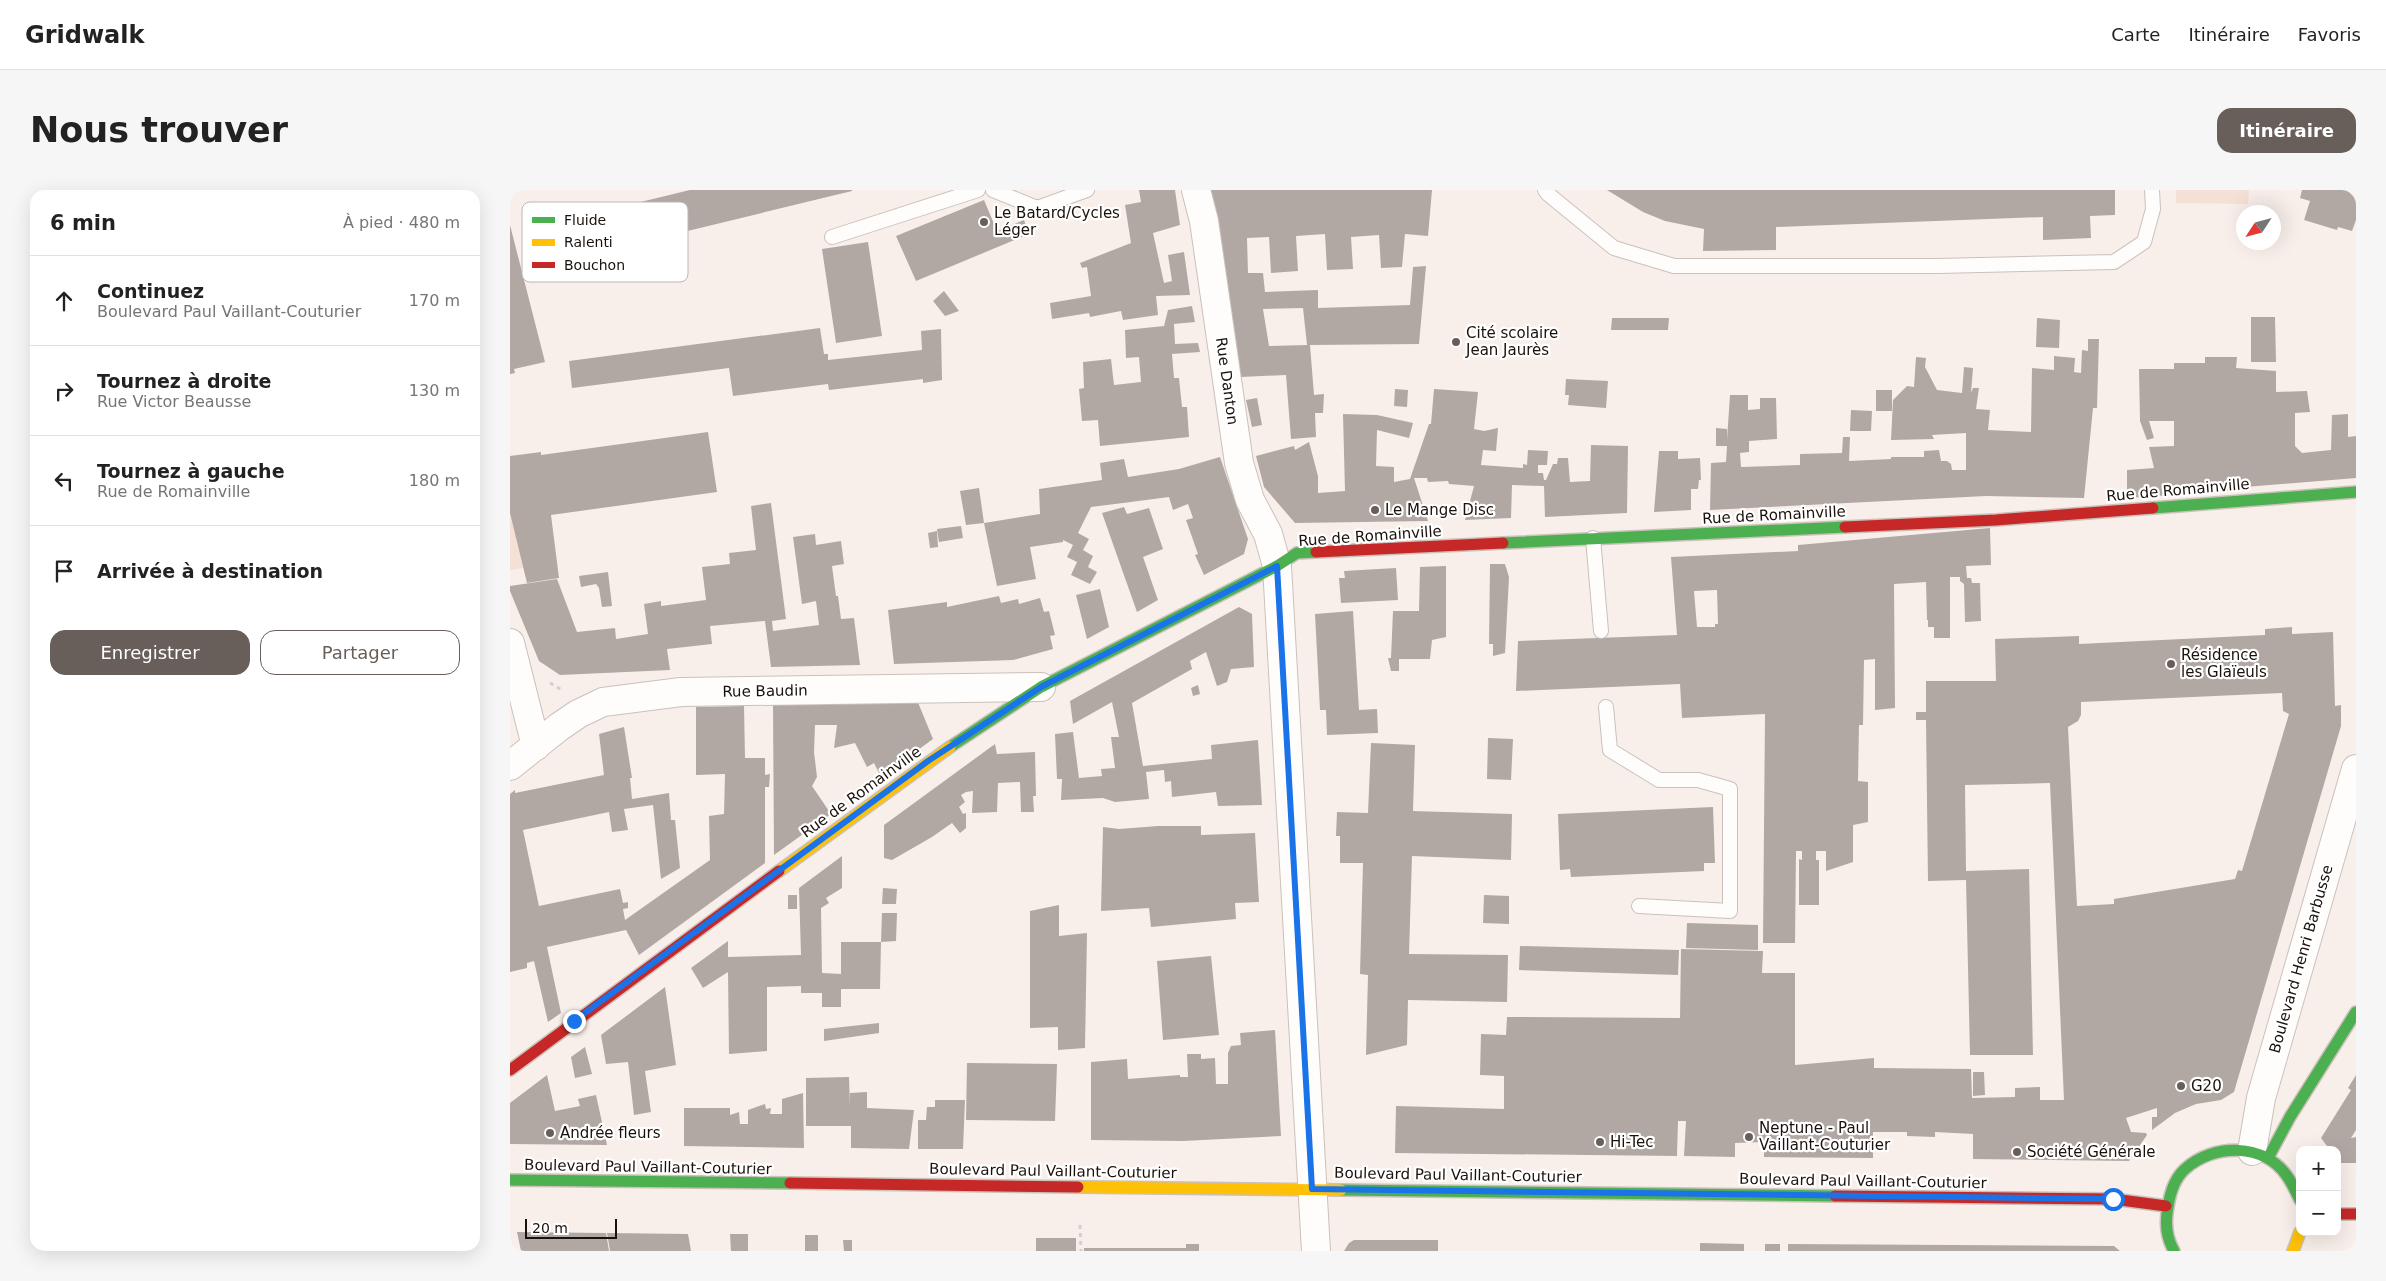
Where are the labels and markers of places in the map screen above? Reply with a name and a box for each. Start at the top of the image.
place label: Le Batard/Cycles Léger [994,204,1120,239]
marker: Le Batard/Cycles Léger [978,216,990,228]
place label: Cité scolaire Jean Jaurès [1465,324,1558,359]
marker: Cité scolaire Jean Jaurès [1450,336,1462,348]
place label: Le Mange Disc [1385,501,1494,519]
marker: Le Mange Disc [1369,504,1381,516]
place label: Résidence les Glaïeuls [2181,646,2267,681]
marker: Résidence les Glaïeuls [2165,658,2177,670]
place label: G20 [2191,1077,2222,1095]
marker: G20 [2175,1080,2187,1092]
place label: Neptune - Paul Vaillant-Couturier [1759,1119,1891,1154]
place label: Andrée fleurs [560,1124,661,1142]
marker: Andrée fleurs [544,1127,556,1139]
marker: Neptune - Paul Vaillant-Couturier [1743,1131,1755,1143]
place label: Hi-Tec [1610,1133,1654,1151]
marker: Hi-Tec [1594,1136,1606,1148]
place label: Société Générale [2027,1143,2156,1161]
marker: Société Générale [2011,1146,2023,1158]

